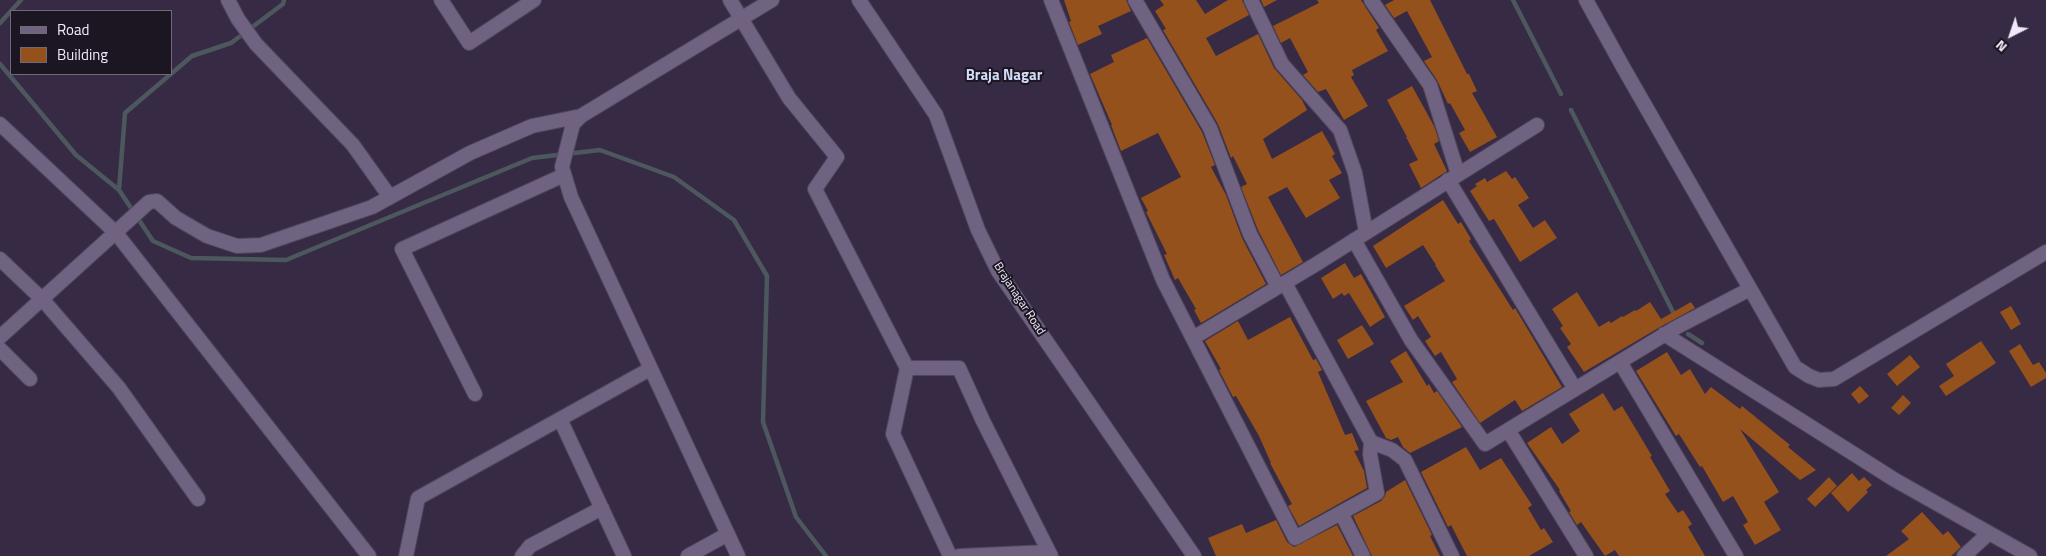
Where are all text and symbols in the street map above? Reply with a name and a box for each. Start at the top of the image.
legend [10,10,172,75]
north arrow [1986,10,2036,60]
text: Road [57,18,89,41]
text: N [1990,36,2011,58]
text: Building [57,43,108,66]
district label: Braja Nagar [966,67,1042,85]
street label: Brajanagar Road [990,260,1048,338]

